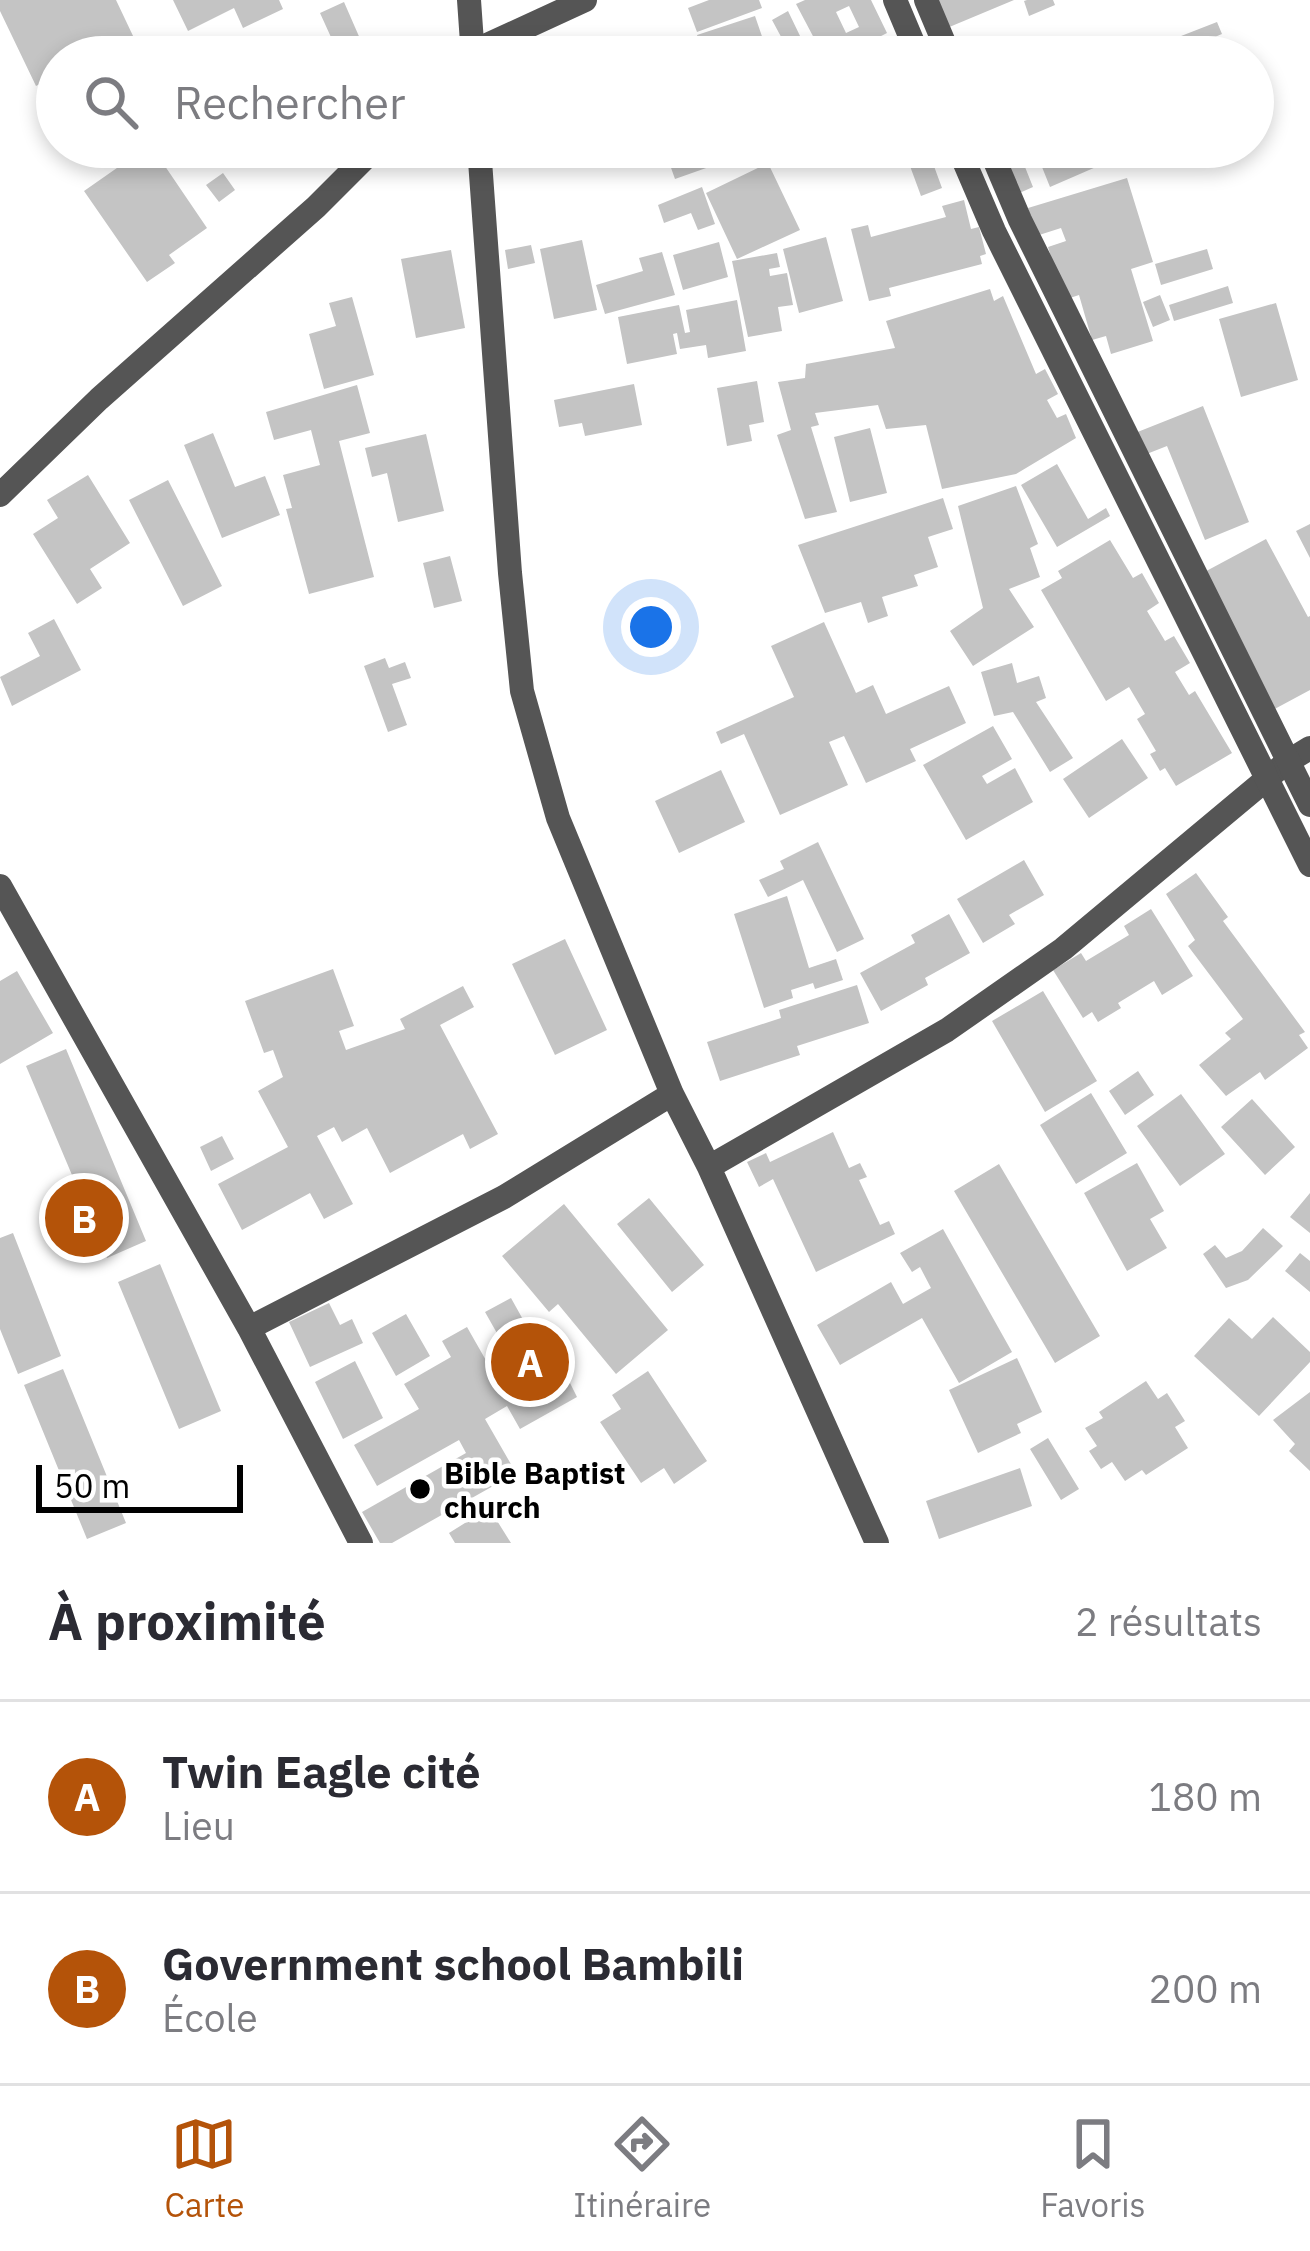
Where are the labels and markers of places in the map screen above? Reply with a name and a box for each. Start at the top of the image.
pin: B [45,1173,123,1263]
pin: A [491,1317,569,1407]
place label: Bible Baptist church [444,1453,625,1526]
marker: Bible Baptist church [407,1476,433,1502]

